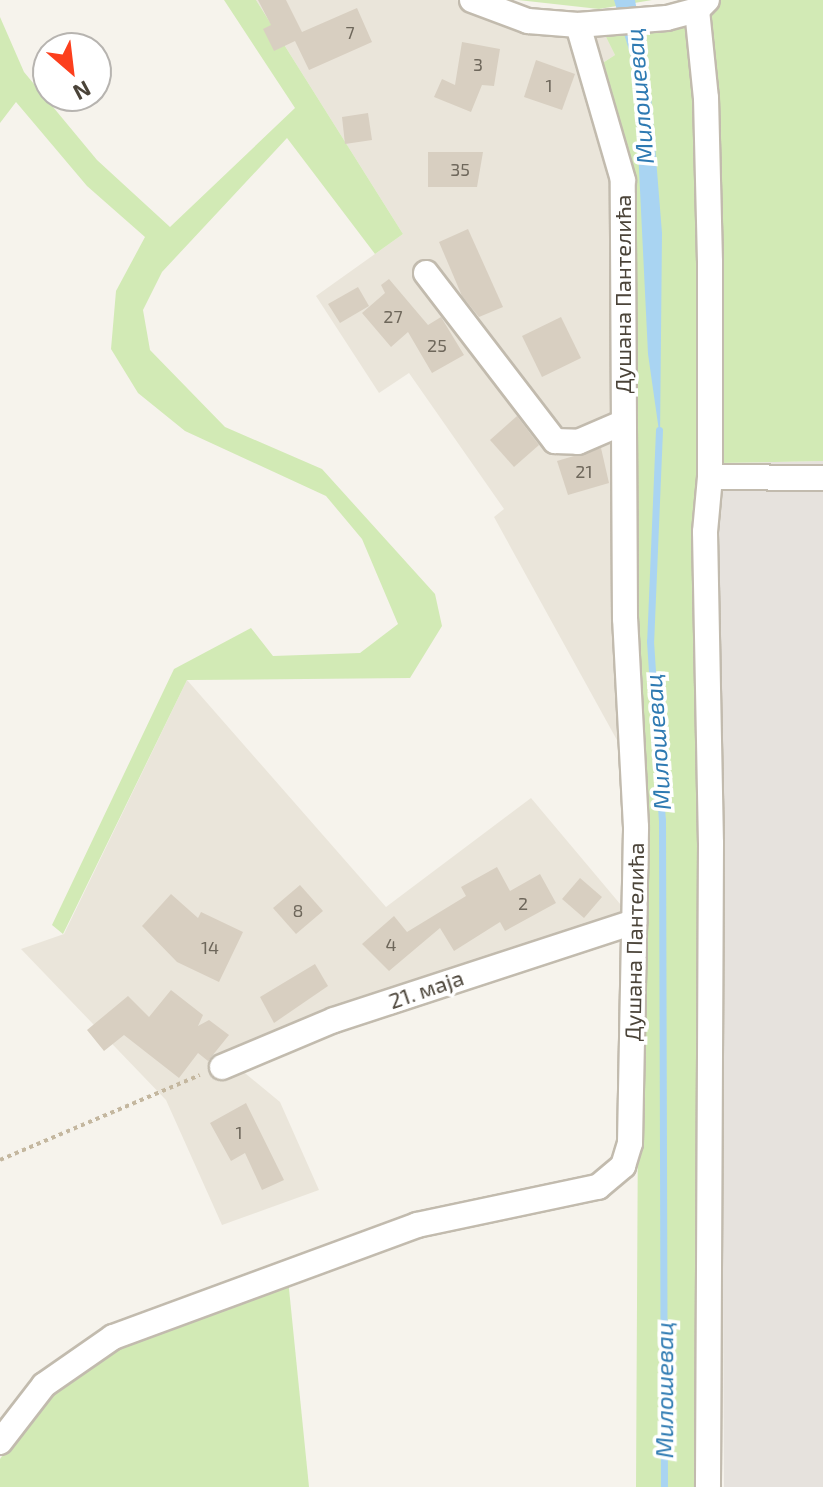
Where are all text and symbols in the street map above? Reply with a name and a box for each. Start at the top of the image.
house number: 7 [345,21,355,43]
water label: Милошевац [619,27,659,165]
north arrow [32,32,112,112]
house number: 3 [473,53,483,75]
house number: 1 [545,74,553,96]
text: N [69,76,95,107]
house number: 35 [450,158,470,180]
street label: Душана Пантелића [610,195,636,393]
house number: 27 [383,305,403,327]
house number: 25 [427,334,447,356]
house number: 21 [575,460,593,482]
water label: Милошевац [638,673,676,811]
street label: Душана Пантелића [619,842,649,1042]
house number: 2 [518,892,528,914]
house number: 8 [293,899,303,921]
house number: 4 [385,933,397,955]
house number: 14 [201,936,219,958]
street label: 21. маја [385,964,467,1014]
house number: 1 [235,1121,243,1143]
water label: Милошевац [650,1322,678,1458]

